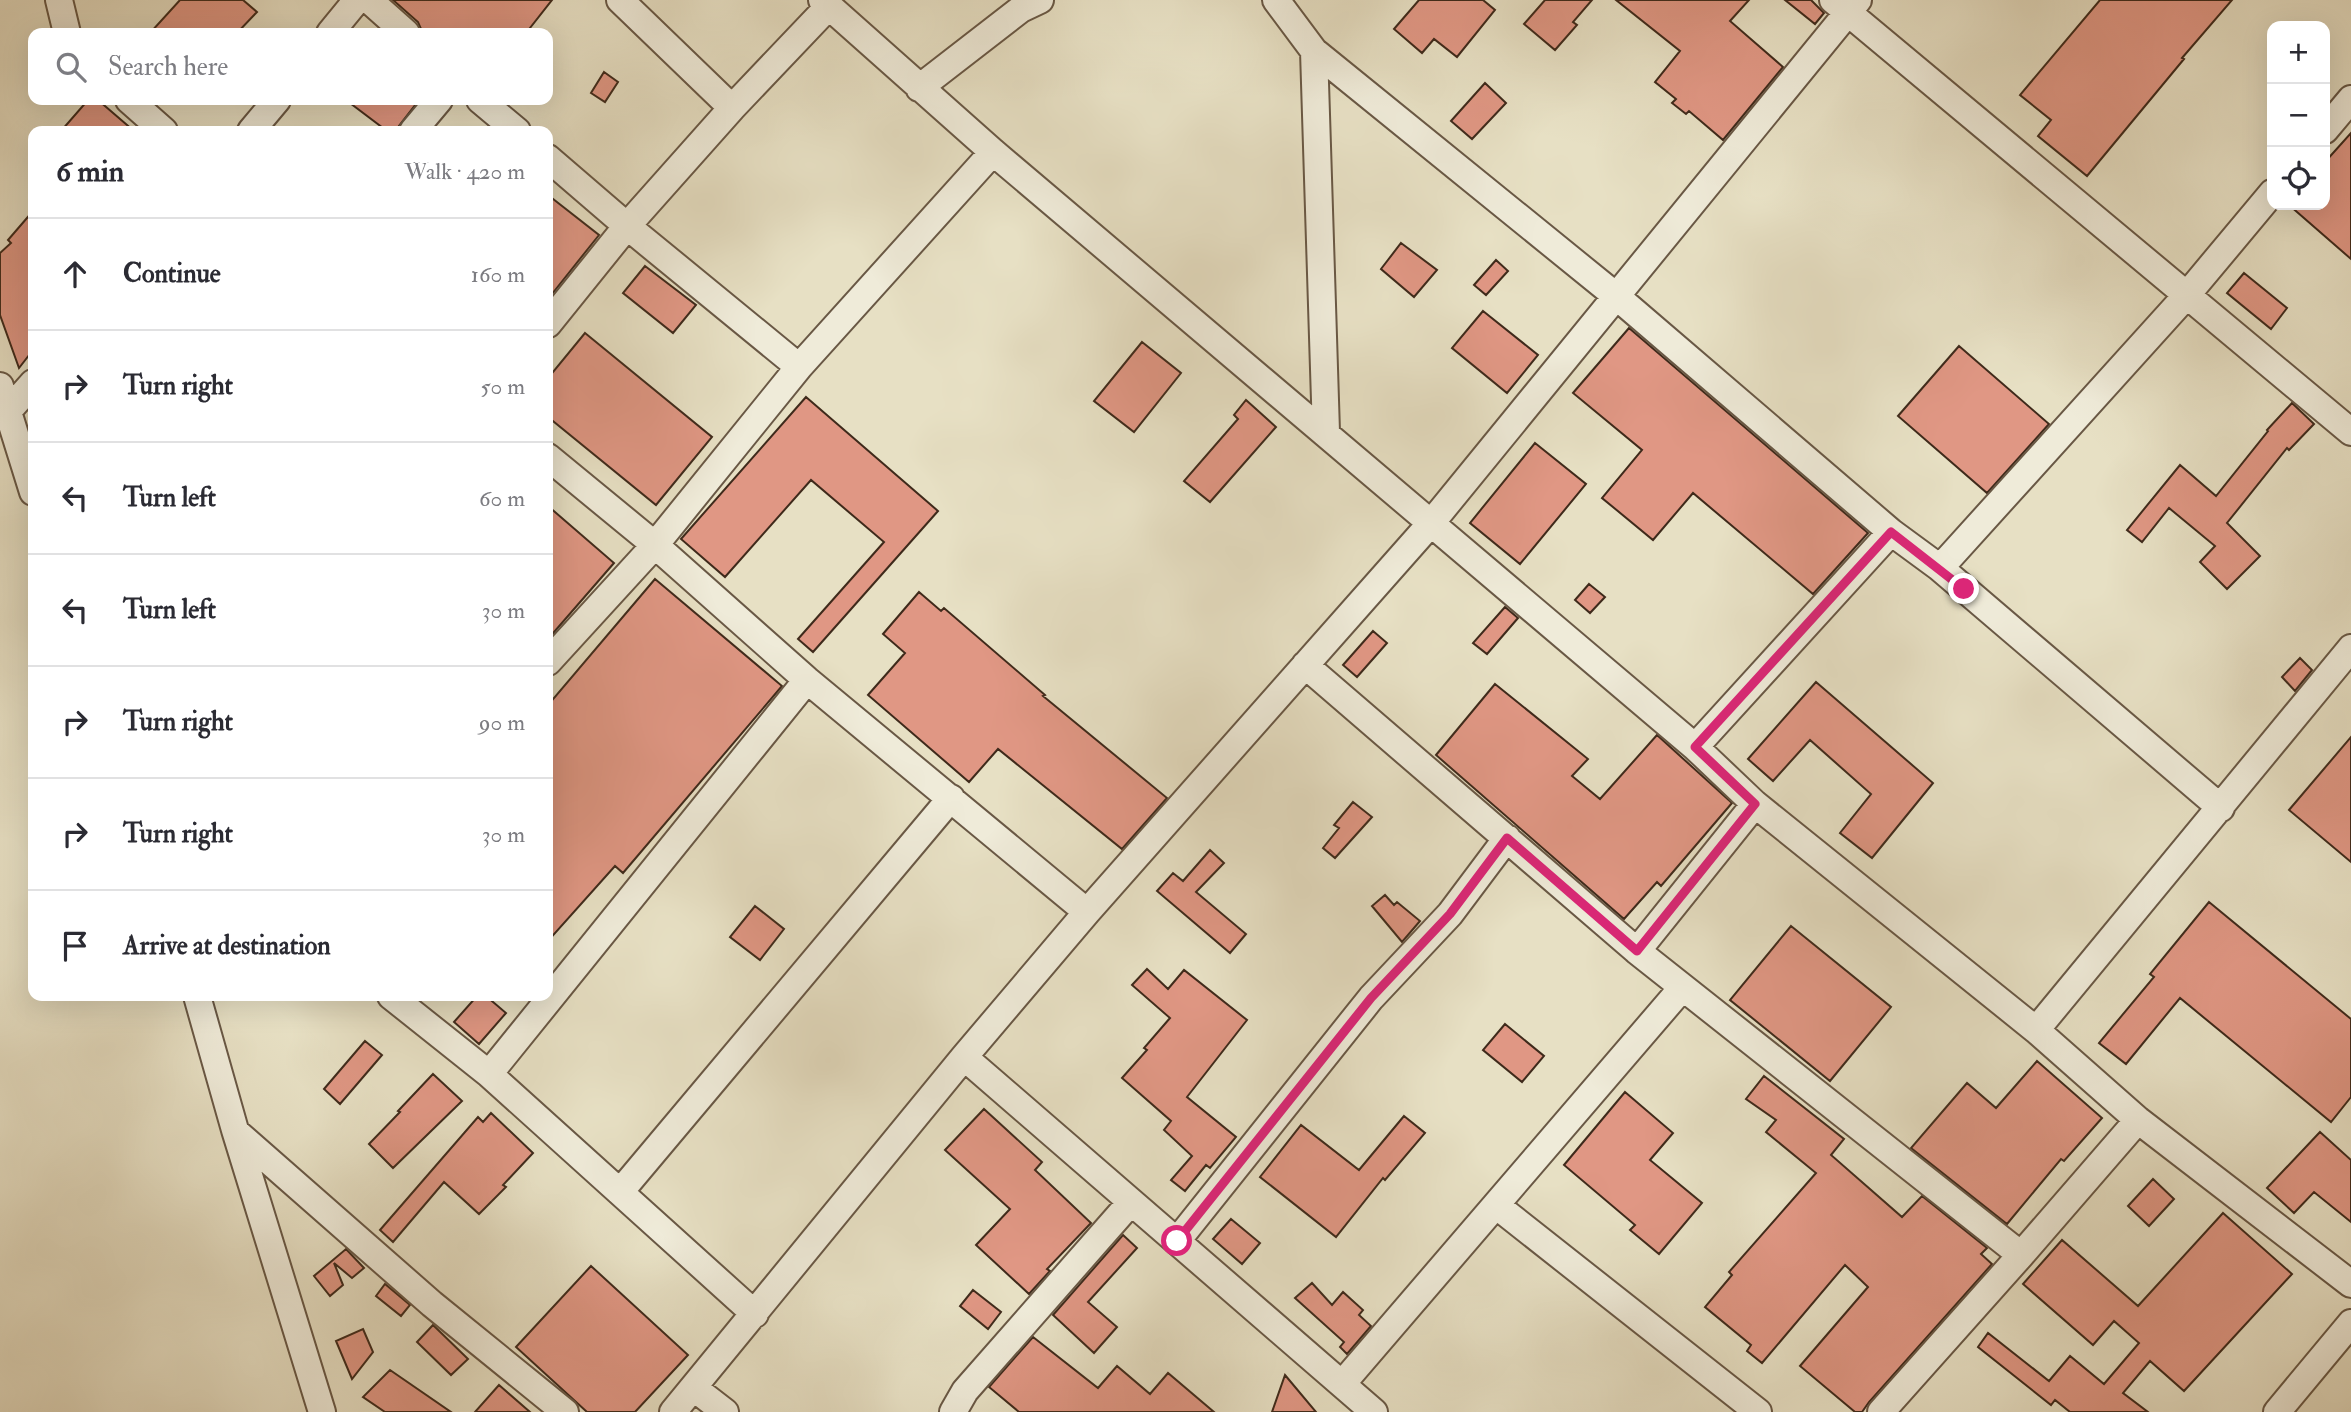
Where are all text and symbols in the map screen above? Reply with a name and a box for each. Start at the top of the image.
map controls [2267,21,2330,210]
button: + [2267,21,2330,84]
search box [28,28,553,105]
icon: search [52,48,90,86]
text: Search here [108,51,228,83]
button: − [2267,84,2330,147]
button: locate [2267,147,2330,210]
text: 6 min [56,153,124,190]
text: Walk · 420 m [405,157,525,186]
icon: ahead [56,255,94,293]
text: Continue [123,258,221,290]
text: 160 m [471,260,525,289]
icon: right [56,367,94,405]
text: Turn right [123,370,233,402]
text: 50 m [481,372,525,401]
icon: left [56,479,94,517]
text: Turn left [123,482,216,514]
text: 60 m [479,484,525,513]
route end [1948,573,1979,604]
icon: left [56,591,94,629]
text: Turn left [123,594,216,626]
text: 30 m [482,596,525,625]
icon: right [56,703,94,741]
text: Turn right [123,706,233,738]
text: 90 m [479,708,525,737]
icon: right [56,815,94,853]
text: Turn right [123,818,233,850]
text: 30 m [482,820,525,849]
icon: arrive [56,927,94,965]
text: Arrive at destination [123,930,331,962]
route start [1161,1225,1192,1256]

